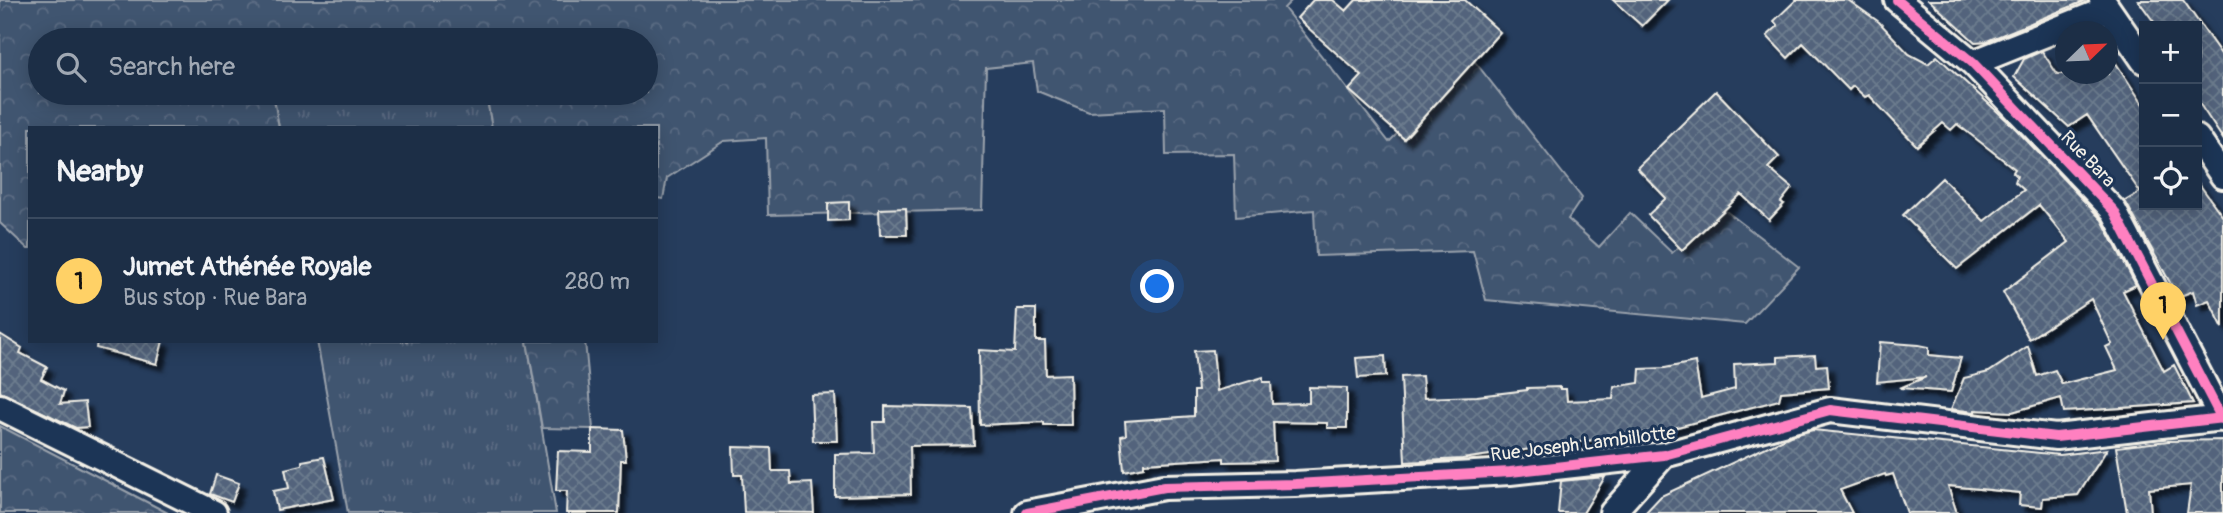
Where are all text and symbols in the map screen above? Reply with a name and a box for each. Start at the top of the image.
north arrow [2055,21,2118,84]
map controls [2139,21,2202,210]
button: + [2139,21,2202,84]
search box [28,28,658,105]
icon: search [52,48,90,86]
text: Search here [108,51,235,83]
button: − [2139,84,2202,147]
street label: Rue Bara [2055,126,2121,192]
button: locate [2139,147,2202,210]
text: Nearby [56,153,143,190]
text: Jumet Athénée Royale [123,251,371,283]
text: 1 [75,267,84,296]
text: 280 m [564,267,630,296]
your location [1140,269,1174,303]
pin: 1 [2140,282,2186,340]
text: Bus stop · Rue Bara [123,283,307,312]
street label: Rue Joseph Lambillotte [1489,421,1678,467]

